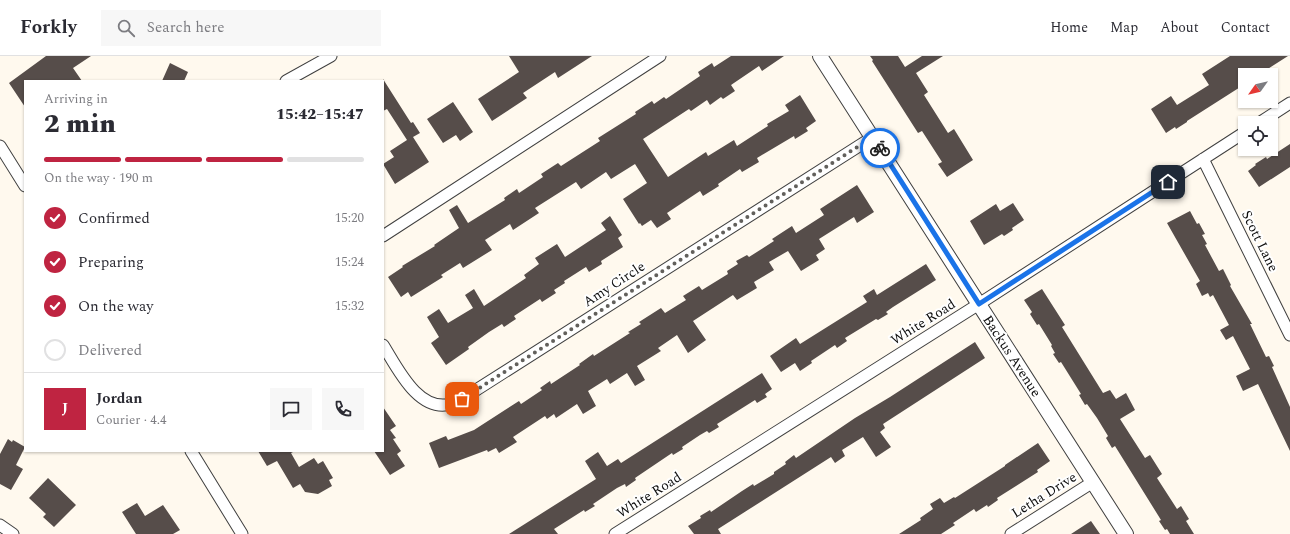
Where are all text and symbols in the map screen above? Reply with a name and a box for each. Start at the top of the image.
search box [101,10,381,46]
text: Forkly [20,13,77,42]
text: Search here [147,16,225,39]
icon: search [115,17,137,39]
text: Home [1050,17,1088,38]
text: Map [1110,17,1138,38]
text: About [1160,17,1199,38]
text: Contact [1221,17,1270,38]
north arrow [1238,68,1278,108]
map controls [1238,68,1278,156]
text: Arriving in [44,89,108,109]
text: 15:42–15:47 [276,103,364,126]
text: 2 min [44,104,116,144]
button: locate [1238,116,1278,156]
courier [860,128,900,168]
icon: bike [869,137,891,159]
pin [1151,165,1185,199]
text: On the way · 190 m [44,168,153,188]
icon: home [1157,171,1179,193]
icon: check [44,207,66,229]
text: Confirmed [78,207,150,230]
street label: Scott Lane [1236,207,1284,275]
text: 15:20 [335,208,364,228]
icon: check [44,251,66,273]
text: Preparing [78,251,144,274]
text: 15:24 [335,252,364,272]
street label: Amy Circle [579,256,649,312]
street label: White Road [886,294,960,350]
icon: check [44,295,66,317]
text: On the way [78,295,153,318]
text: 15:32 [335,296,364,316]
street label: Backus Avenue [978,311,1047,401]
text: Delivered [78,339,142,362]
pin [445,382,479,416]
text: Jordan [96,387,143,410]
button: chat [270,388,312,430]
button: phone [322,388,364,430]
icon: bag [451,388,473,410]
text: J [62,397,68,420]
text: Courier · 4.4 [96,410,166,430]
street label: White Road [612,467,686,523]
street label: Letha Drive [1007,467,1081,523]

